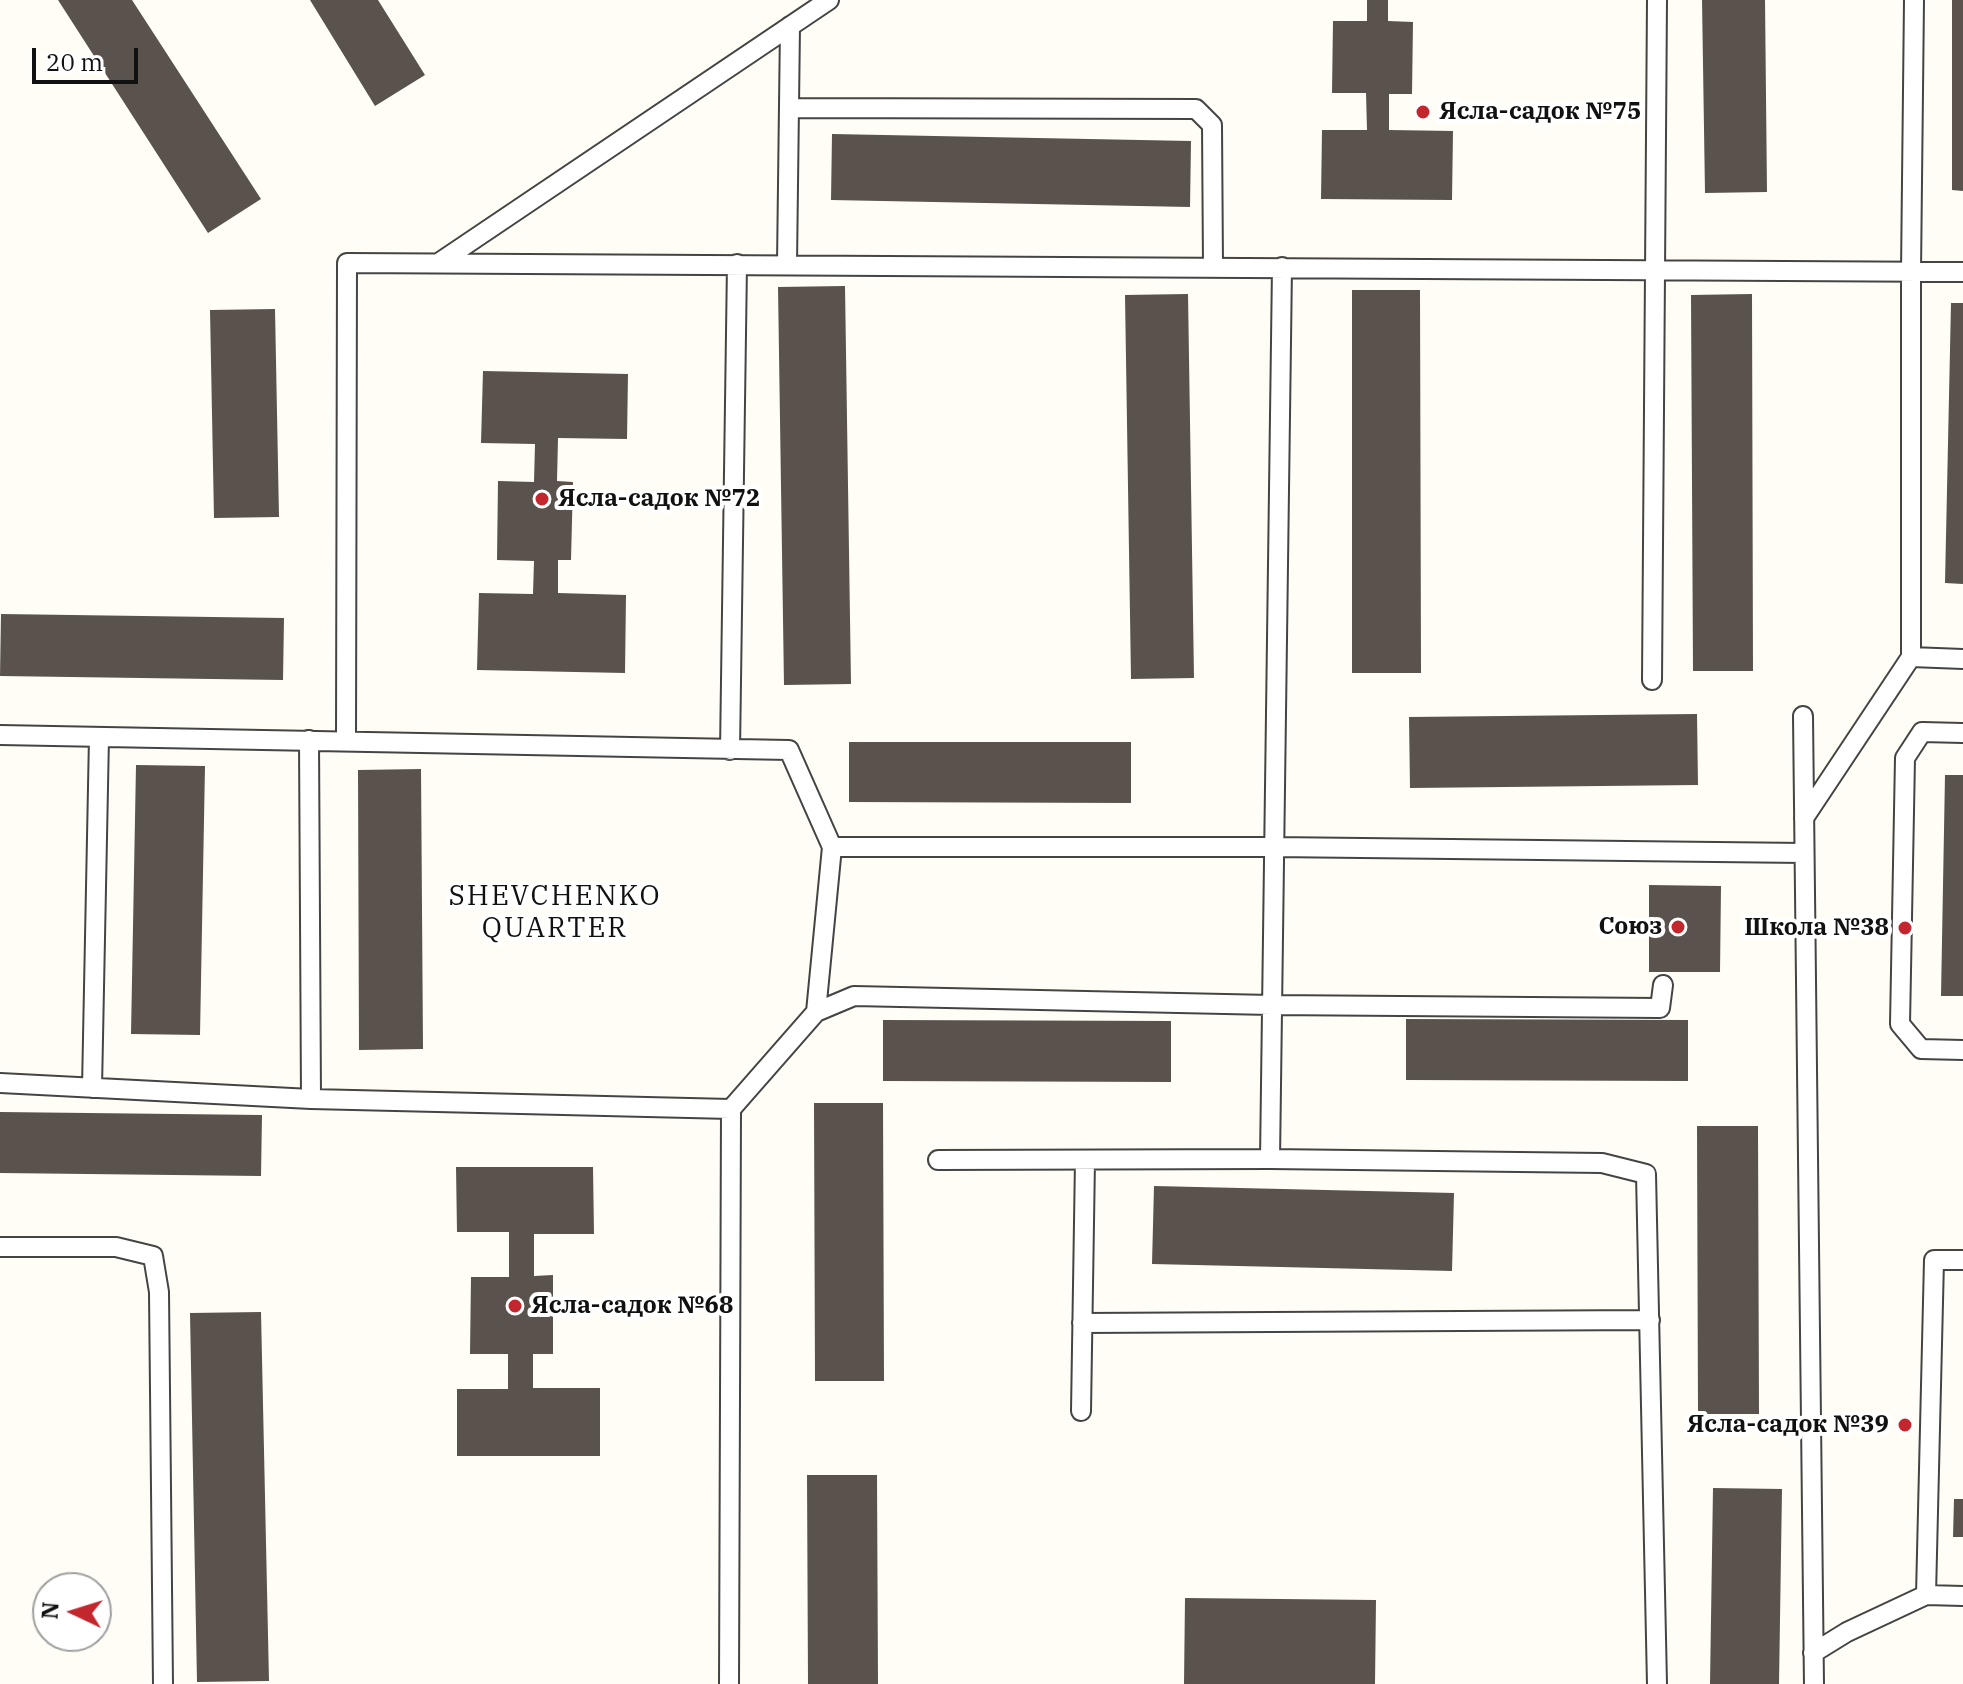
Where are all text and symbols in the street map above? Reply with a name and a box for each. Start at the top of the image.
scale bar [36,32,142,82]
text: 20 m [46,46,103,78]
place label: Ясла-садок №75 [1439,98,1641,126]
marker: Ясла-садок №75 [1414,103,1432,121]
place label: Ясла-садок №72 [558,485,760,513]
marker: Ясла-садок №72 [533,490,551,508]
district label: SHEVCHENKO QUARTER [448,880,662,946]
place label: Союз [1599,913,1662,941]
place label: Школа №38 [1744,914,1889,942]
marker: Союз [1669,918,1687,936]
marker: Школа №38 [1896,919,1914,937]
place label: Ясла-садок №68 [531,1292,733,1320]
marker: Ясла-садок №68 [506,1297,524,1315]
place label: Ясла-садок №39 [1687,1411,1889,1439]
marker: Ясла-садок №39 [1896,1416,1914,1434]
north arrow [32,1572,112,1652]
text: N [34,1601,65,1620]

